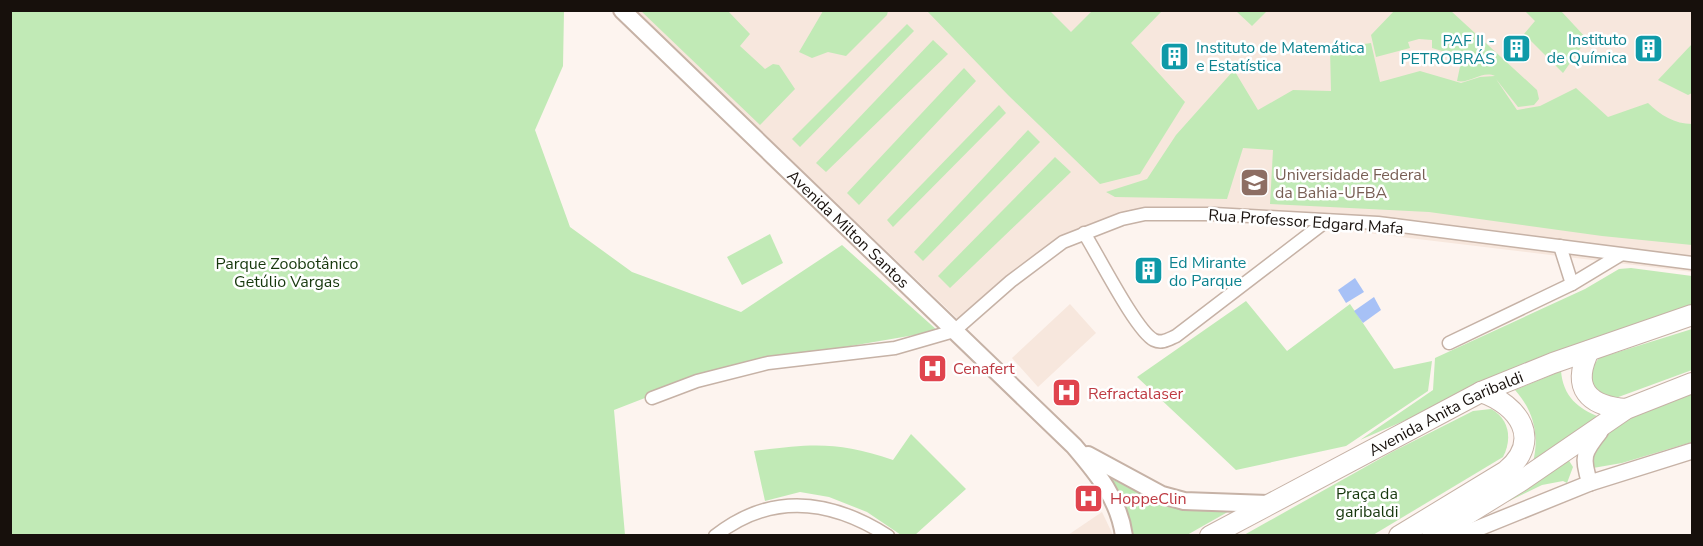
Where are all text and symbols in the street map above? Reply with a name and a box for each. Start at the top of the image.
place label: Instituto de Química [1547,29,1627,69]
place label: PAF II - PETROBRÁS [1400,30,1495,70]
building icon: Instituto de Química [1632,32,1664,64]
building icon: PAF II - PETROBRÁS [1500,33,1532,65]
place label: Instituto de Matemática e Estatística [1196,37,1365,77]
building icon: Instituto de Matemática e Estatística [1159,40,1191,72]
place label: Universidade Federal da Bahia-UFBA [1275,164,1427,204]
street label: Avenida Milton Santos [782,165,914,294]
school or university icon: Universidade Federal da Bahia-UFBA [1238,167,1270,199]
street label: Rua Professor Edgard Mafa [1207,204,1404,240]
place label: Ed Mirante do Parque [1169,252,1246,292]
park label: Parque Zoobotânico Getúlio Vargas [216,253,359,293]
building icon: Ed Mirante do Parque [1132,255,1164,287]
hospital icon: Cenafert [916,352,948,384]
place label: Cenafert [953,358,1015,380]
street label: Avenida Anita Garibaldi [1365,366,1527,462]
hospital icon: Refractalaser [1051,377,1083,409]
place label: Refractalaser [1088,383,1183,405]
hospital icon: HoppeClin [1073,482,1105,514]
park label: Praça da garibaldi [1336,483,1398,523]
place label: HoppeClin [1110,488,1187,510]

